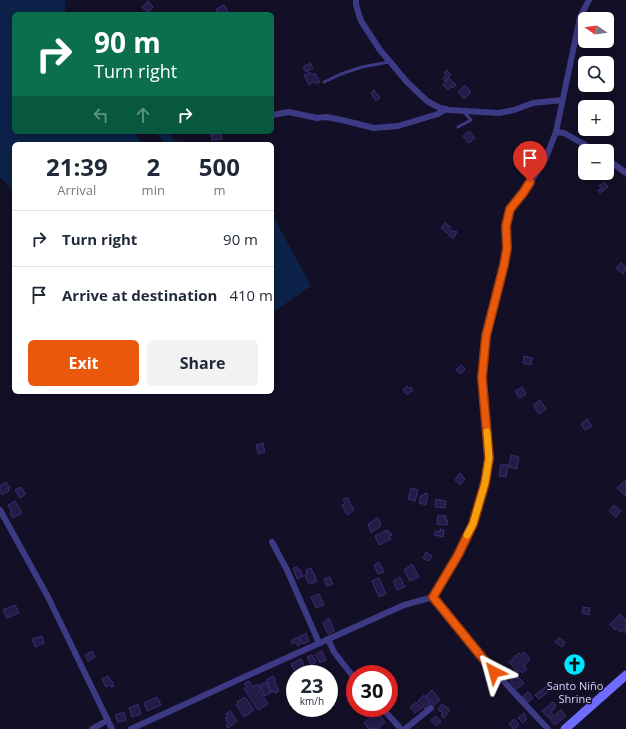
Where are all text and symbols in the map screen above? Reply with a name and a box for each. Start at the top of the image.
north arrow [578,12,614,48]
map controls [578,12,614,180]
text: 90 m [94,23,161,61]
icon: right [28,28,80,80]
button: search [578,56,614,92]
text: Turn right [94,59,177,83]
button: + [578,100,614,136]
icon: left [90,104,112,126]
icon: ahead [132,104,154,126]
icon: right [174,104,196,126]
pin [513,141,547,182]
button: − [578,144,614,180]
icon: arrive [519,147,541,169]
text: 21:39 [46,150,108,183]
text: 2 [146,150,160,183]
text: 500 [199,150,240,183]
text: Arrival [57,181,96,199]
text: min [142,181,165,199]
text: m [213,181,225,199]
icon: right [28,228,50,250]
text: Turn right [62,229,137,249]
text: 90 m [223,229,258,249]
icon: arrive [28,284,50,306]
text: Arrive at destination [62,285,217,305]
text: 410 m [229,285,273,305]
button: Exit [28,340,139,386]
button: Share [147,340,258,386]
position arrow [473,651,515,693]
church icon: Santo Niño Shrine [562,652,588,678]
speed limit sign: 30 [346,665,398,717]
text: 23 [301,672,323,699]
place label: Santo Niño Shrine [547,678,604,706]
text: km/h [300,694,324,708]

